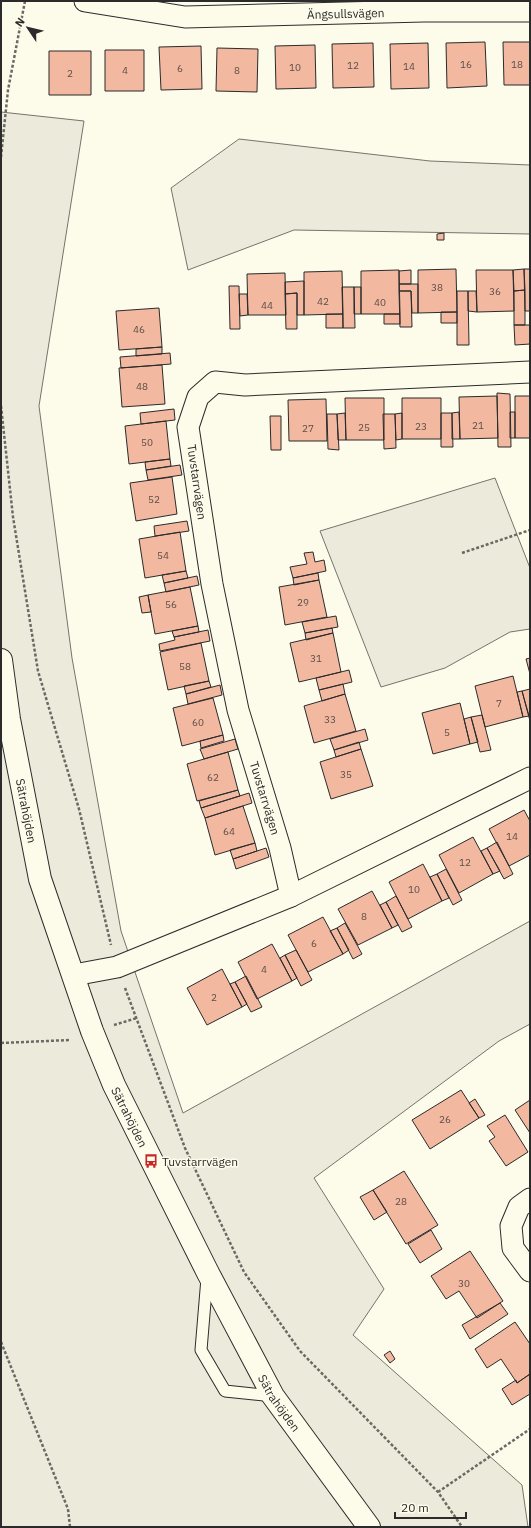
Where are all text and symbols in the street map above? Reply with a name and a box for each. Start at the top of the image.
street label: Ängsullsvägen [307,4,385,21]
north arrow [8,8,48,48]
text: N [12,15,28,30]
house number: 16 [460,58,472,71]
house number: 18 [511,58,523,71]
house number: 12 [347,59,359,72]
house number: 14 [403,60,415,73]
house number: 10 [289,61,301,74]
house number: 6 [177,62,183,75]
house number: 4 [122,64,128,77]
house number: 8 [234,64,240,77]
house number: 2 [67,67,73,80]
house number: 38 [431,281,443,294]
house number: 36 [489,285,501,298]
house number: 42 [317,295,329,308]
house number: 40 [374,296,386,309]
house number: 44 [261,299,273,312]
house number: 46 [133,323,145,336]
house number: 48 [136,380,148,393]
house number: 21 [472,419,484,432]
house number: 23 [415,420,427,433]
house number: 25 [358,421,370,434]
house number: 27 [302,422,314,435]
house number: 50 [141,436,153,449]
street label: Tuvstarrvägen [184,443,210,521]
house number: 52 [148,493,160,506]
house number: 54 [157,549,169,562]
house number: 29 [297,596,309,609]
house number: 56 [165,598,177,611]
house number: 31 [310,652,322,665]
house number: 58 [179,660,191,673]
house number: 7 [496,697,502,710]
house number: 33 [324,713,336,726]
house number: 60 [192,716,204,729]
house number: 5 [444,726,450,739]
street label: Tuvstarrvägen [247,759,283,837]
house number: 35 [340,768,352,781]
house number: 62 [207,771,219,784]
street label: Sätrahöjden [13,777,40,844]
house number: 64 [223,825,235,838]
house number: 14 [506,830,518,843]
house number: 12 [459,856,471,869]
house number: 10 [408,883,420,896]
house number: 8 [361,910,367,923]
house number: 6 [311,937,317,950]
house number: 4 [261,963,267,976]
house number: 2 [211,991,217,1004]
street label: Sätrahöjden [109,1084,151,1149]
house number: 26 [439,1113,451,1126]
bus stop icon: Tuvstarrvägen [143,1153,159,1169]
place label: Tuvstarrvägen [162,1154,238,1169]
house number: 28 [395,1195,407,1208]
house number: 30 [458,1277,470,1290]
street label: Sätrahöjden [255,1372,304,1434]
scale bar [395,1494,466,1520]
text: 20 m [401,1500,429,1515]

